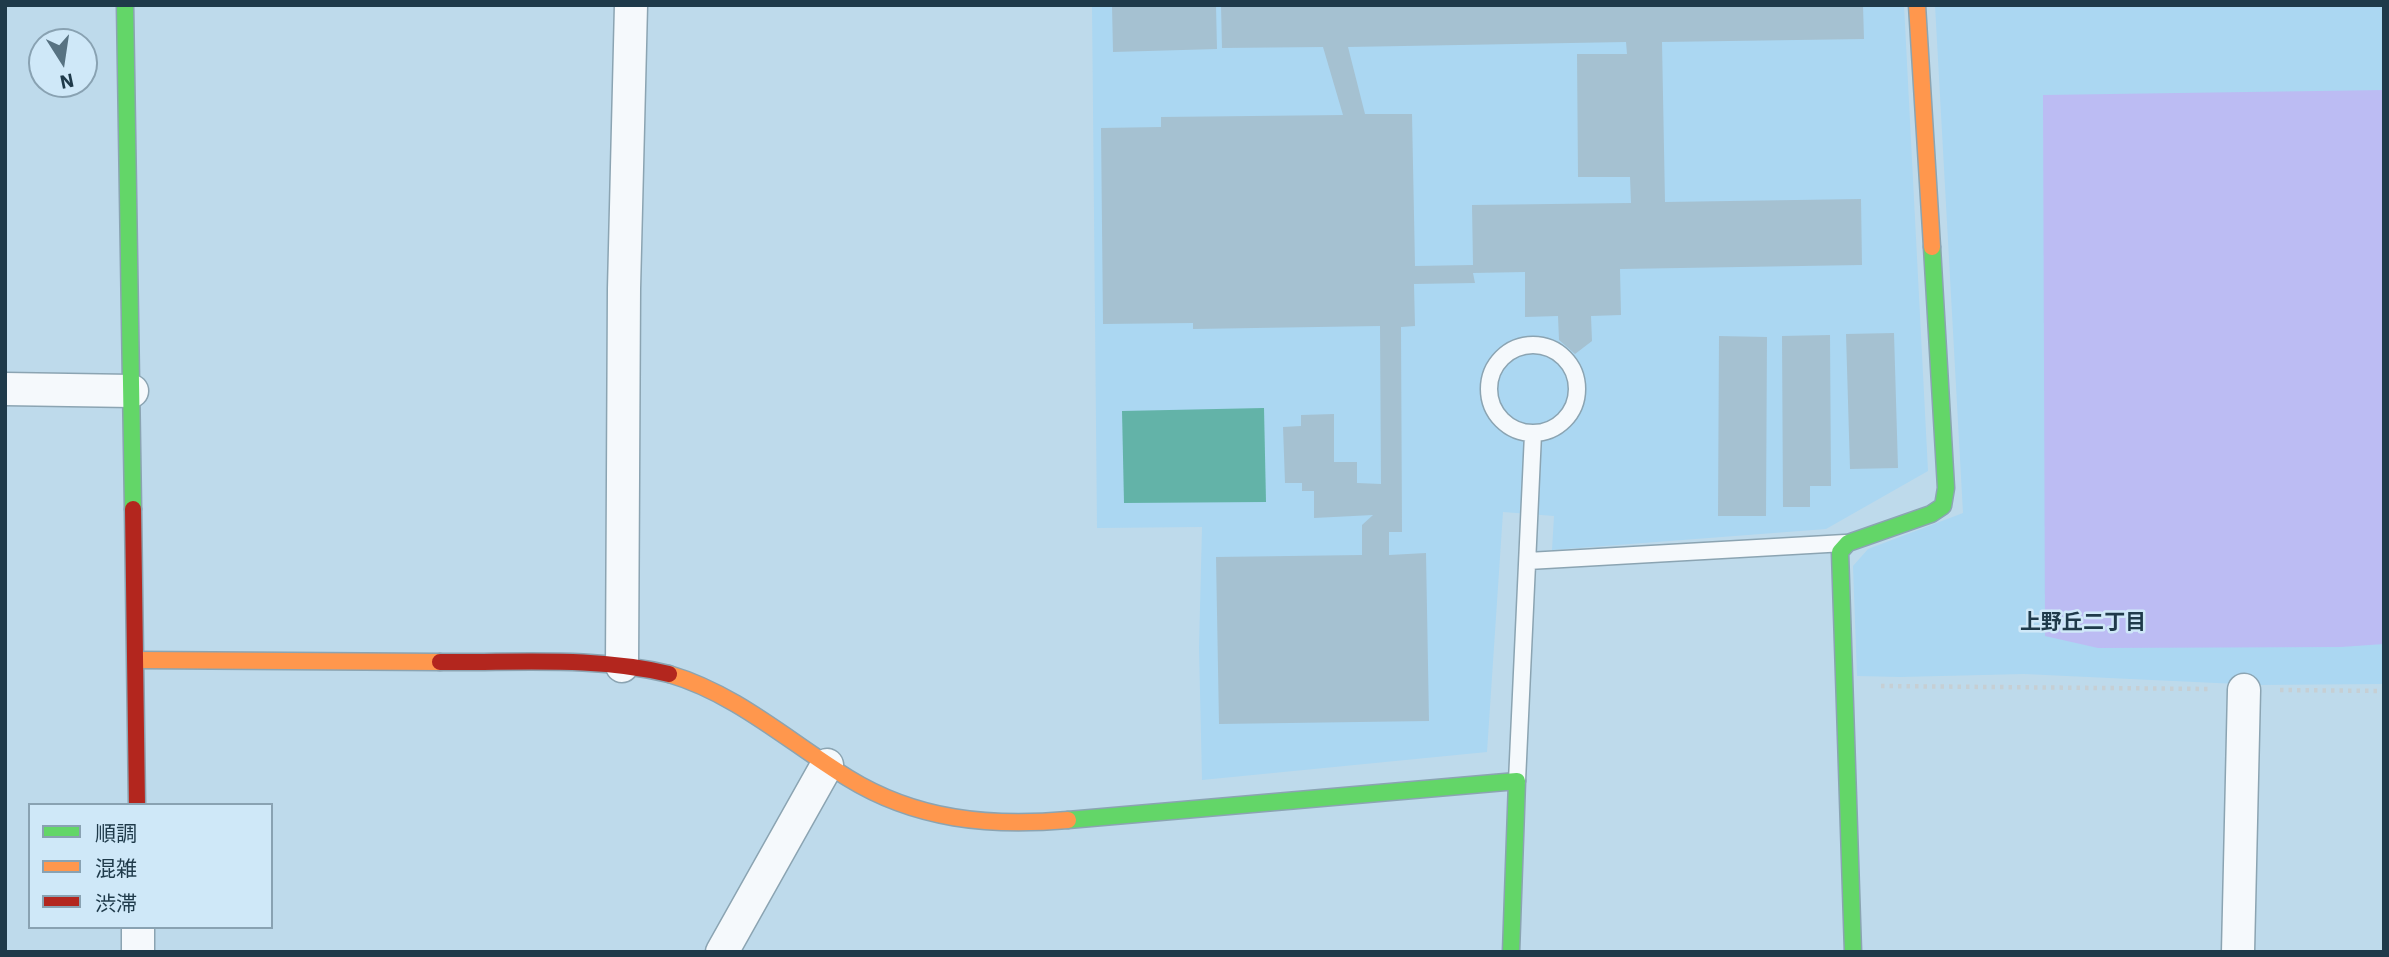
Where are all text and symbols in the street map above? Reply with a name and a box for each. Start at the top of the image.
north arrow [28,28,98,98]
text: N [58,68,76,95]
district label: 上野丘二丁目 [2020,610,2146,636]
legend [28,803,273,929]
text: 順調 [95,819,137,847]
text: 混雑 [95,854,137,882]
text: 渋滞 [95,889,137,917]

